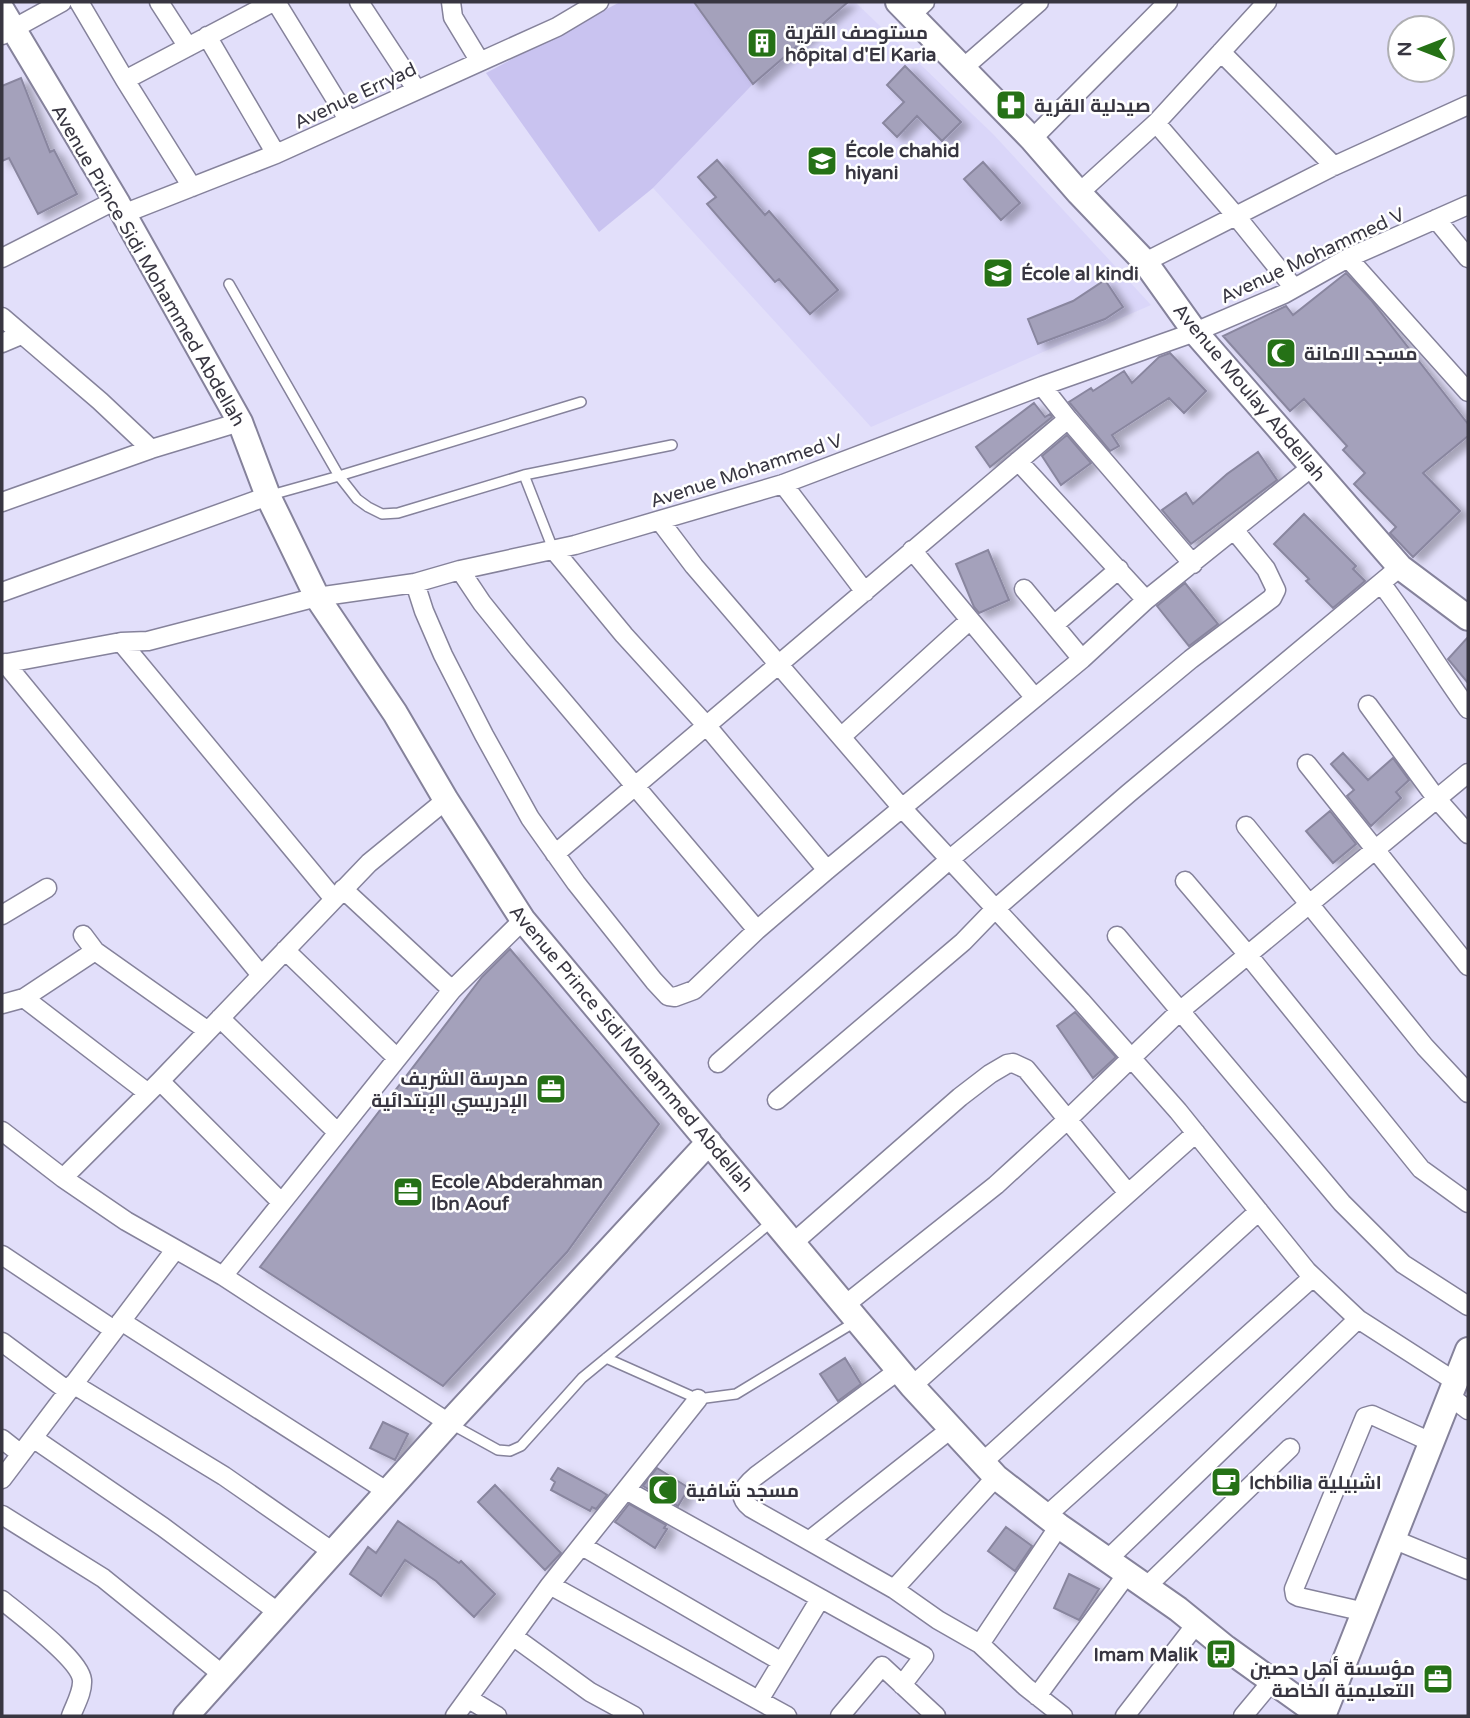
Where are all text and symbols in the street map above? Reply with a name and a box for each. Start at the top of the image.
north arrow [1386,14,1456,84]
place label: مستوصف القرية hôpital d'El Karia [785,22,937,67]
building icon: مستوصف القرية hôpital d'El Karia [745,26,779,60]
text: N [1394,41,1416,57]
street label: Avenue Erryad [291,58,420,134]
pharmacy icon: صيدلية القرية [994,88,1028,122]
place label: صيدلية القرية [1034,95,1151,117]
street label: Avenue Prince Sidi Mohammed Abdellah [47,101,250,430]
place label: École chahid hiyani [845,139,960,185]
school or university icon: École chahid hiyani [805,144,839,178]
street label: Avenue Mohammed V [1217,204,1408,308]
school or university icon: École al kindi [981,256,1015,290]
place label: École al kindi [1021,262,1139,285]
street label: Avenue Moulay Abdellah [1168,299,1330,486]
mosque icon: مسجد الامانة [1264,336,1298,370]
place label: مسجد الامانة [1304,343,1418,365]
street label: Avenue Mohammed V [648,429,845,512]
street label: Avenue Prince Sidi Mohammed Abdellah [505,901,758,1197]
place label: مدرسة الشريف الإدريسي الإبتدائية [371,1068,528,1116]
office icon: مدرسة الشريف الإدريسي الإبتدائية [534,1072,568,1106]
place label: Ecole Abderahman Ibn Aouf [431,1171,603,1215]
office icon: Ecole Abderahman Ibn Aouf [391,1175,425,1209]
cafe icon: Ichbilia اشبيلية [1209,1465,1243,1499]
place label: Ichbilia اشبيلية [1249,1472,1382,1494]
mosque icon: مسجد شافية [646,1473,680,1507]
place label: مسجد شافية [686,1480,799,1502]
bus stop icon: Imam Malik [1204,1637,1238,1671]
place label: Imam Malik [1093,1644,1199,1666]
place label: مؤسسة أهل حصين التعليمية الخاصة [1250,1655,1415,1702]
office icon: مؤسسة أهل حصين التعليمية الخاصة [1421,1662,1455,1696]

